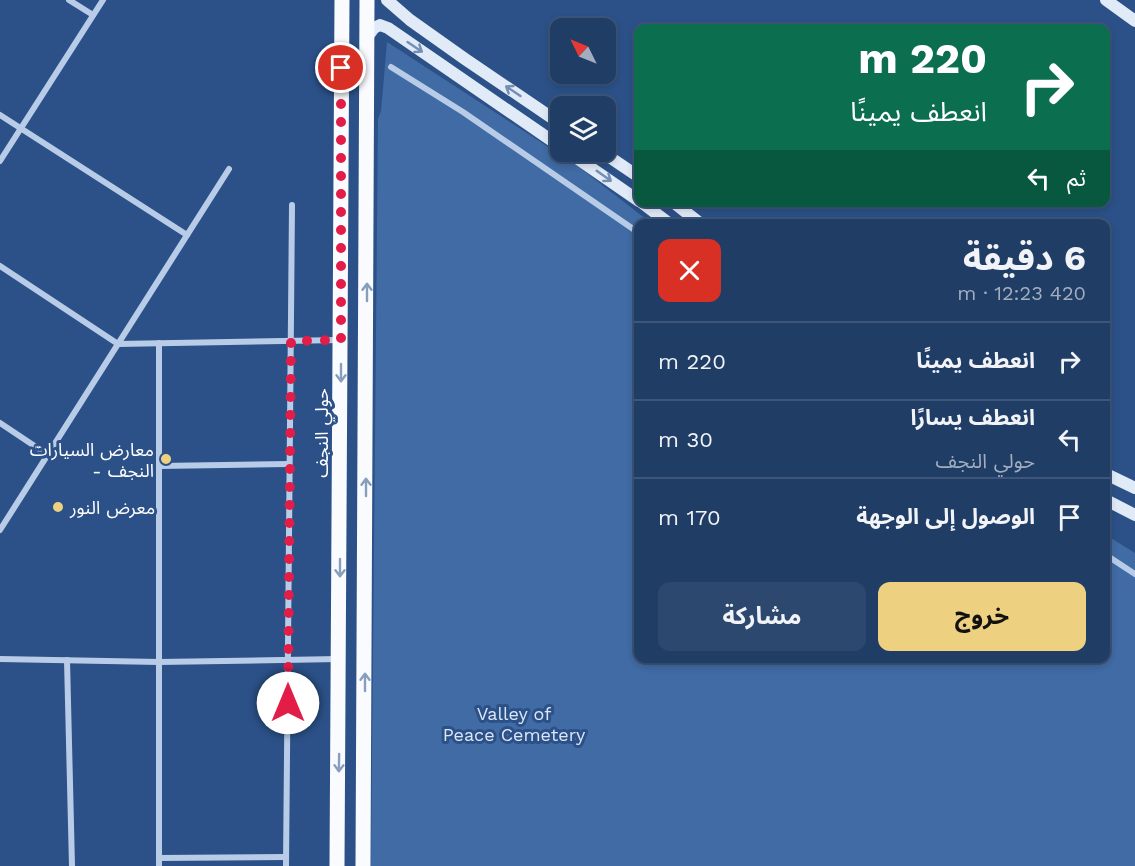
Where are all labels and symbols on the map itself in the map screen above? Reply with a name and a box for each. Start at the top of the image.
north arrow [550,18,616,84]
one-way arrow [406,41,423,53]
pin [315,42,366,93]
one-way arrow [505,85,521,97]
one-way arrow [595,170,611,182]
one-way arrow [361,282,373,302]
one-way arrow [335,363,347,383]
street label: حولي النجف [311,388,335,478]
place label: معارض السيارات - النجف [30,439,154,481]
marker: معارض السيارات - النجف [159,452,173,466]
one-way arrow [360,477,372,497]
place label: معرض النور [69,497,155,519]
marker: معرض النور [51,500,65,514]
one-way arrow [334,558,346,578]
position arrow [256,671,320,735]
one-way arrow [359,672,370,692]
park label: Valley of Peace Cemetery [443,703,586,745]
one-way arrow [333,753,344,773]

